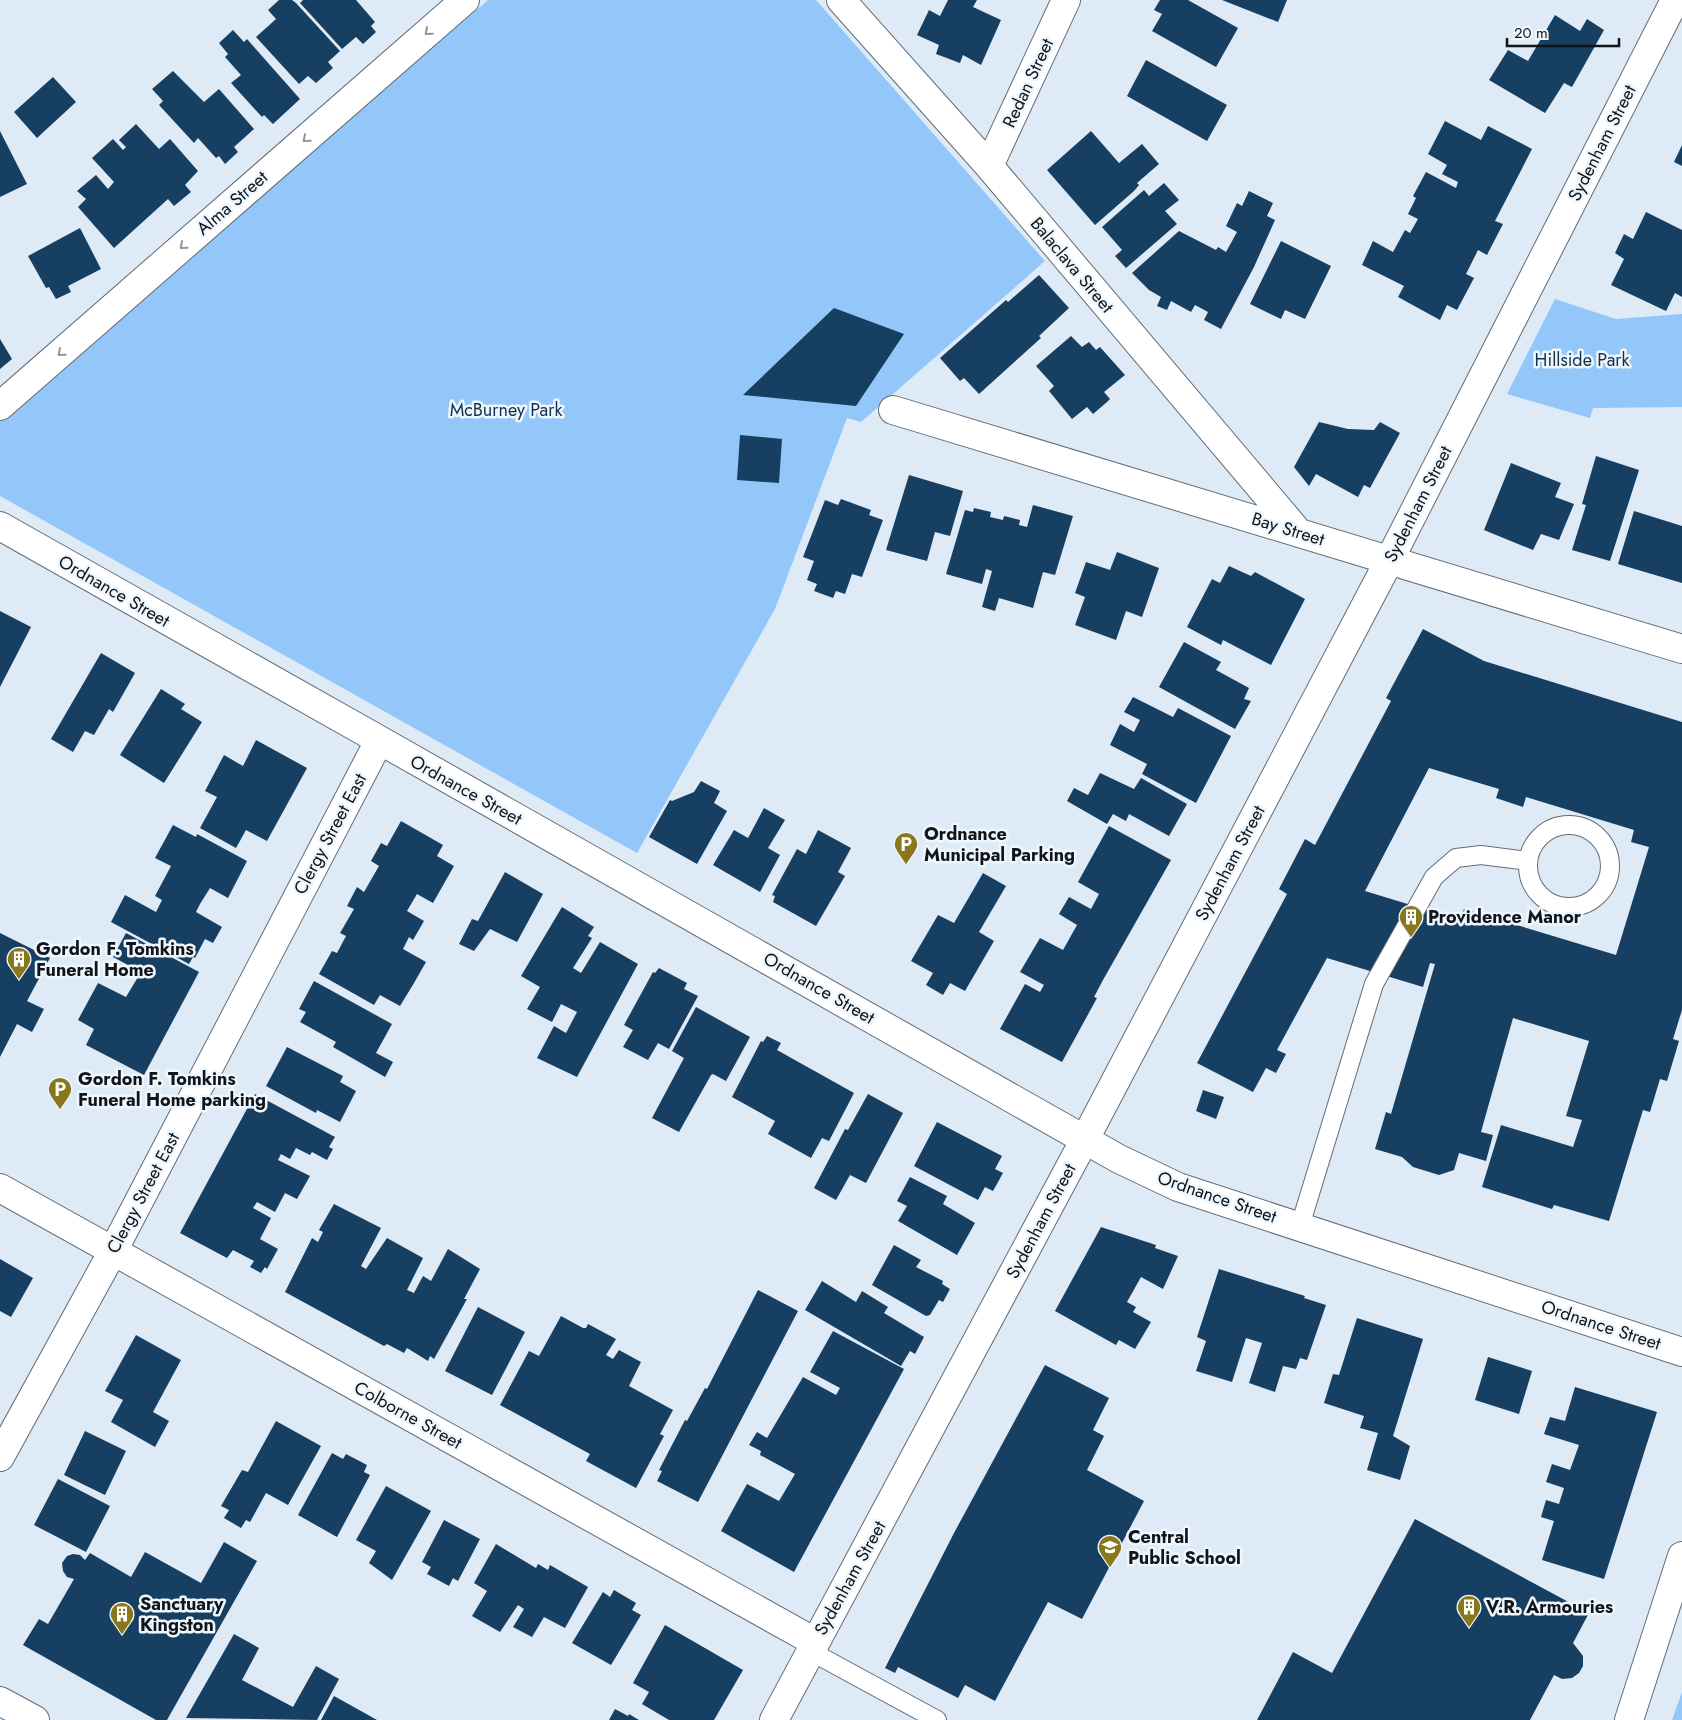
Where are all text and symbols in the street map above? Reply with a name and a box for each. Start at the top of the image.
scale bar [1507,15,1620,47]
text: 20 m [1514,22,1548,44]
one-way arrow [425,26,434,35]
street label: Redan Street [996,33,1060,132]
street label: Sydenham Street [1562,80,1643,206]
one-way arrow [302,133,311,142]
street label: Alma Street [191,164,274,241]
street label: Balaclava Street [1024,212,1120,319]
one-way arrow [180,240,189,249]
one-way arrow [58,347,67,356]
park label: Hillside Park [1535,347,1629,373]
park label: McBurney Park [450,397,562,423]
street label: Sydenham Street [1378,441,1459,567]
street label: Bay Street [1248,506,1328,553]
street label: Ordnance Street [54,549,175,634]
street label: Ordnance Street [405,748,527,832]
street label: Clergy Street East [287,768,373,899]
street label: Sydenham Street [1189,800,1272,925]
place label: Ordnance Municipal Parking [924,821,1075,868]
parking icon: Ordnance Municipal Parking [893,831,919,865]
building icon: Providence Manor [1398,904,1424,938]
place label: Providence Manor [1428,904,1582,930]
place label: Gordon F. Tomkins Funeral Home [36,936,194,983]
building icon: Gordon F. Tomkins Funeral Home [6,946,32,980]
street label: Ordnance Street [759,946,880,1031]
place label: Gordon F. Tomkins Funeral Home parking [78,1066,266,1113]
parking icon: Gordon F. Tomkins Funeral Home parking [47,1076,73,1110]
street label: Clergy Street East [100,1127,186,1258]
street label: Sydenham Street [1000,1158,1083,1283]
street label: Ordnance Street [1154,1164,1281,1230]
street label: Ordnance Street [1538,1293,1665,1357]
street label: Colborne Street [349,1375,467,1456]
street label: Sydenham Street [808,1515,893,1640]
place label: Central Public School [1128,1524,1241,1571]
school or university icon: Central Public School [1097,1534,1123,1568]
place label: Sanctuary Kingston [140,1591,224,1638]
building icon: V.R. Armouries [1456,1594,1482,1628]
place label: V.R. Armouries [1485,1594,1613,1620]
building icon: Sanctuary Kingston [109,1601,135,1635]

